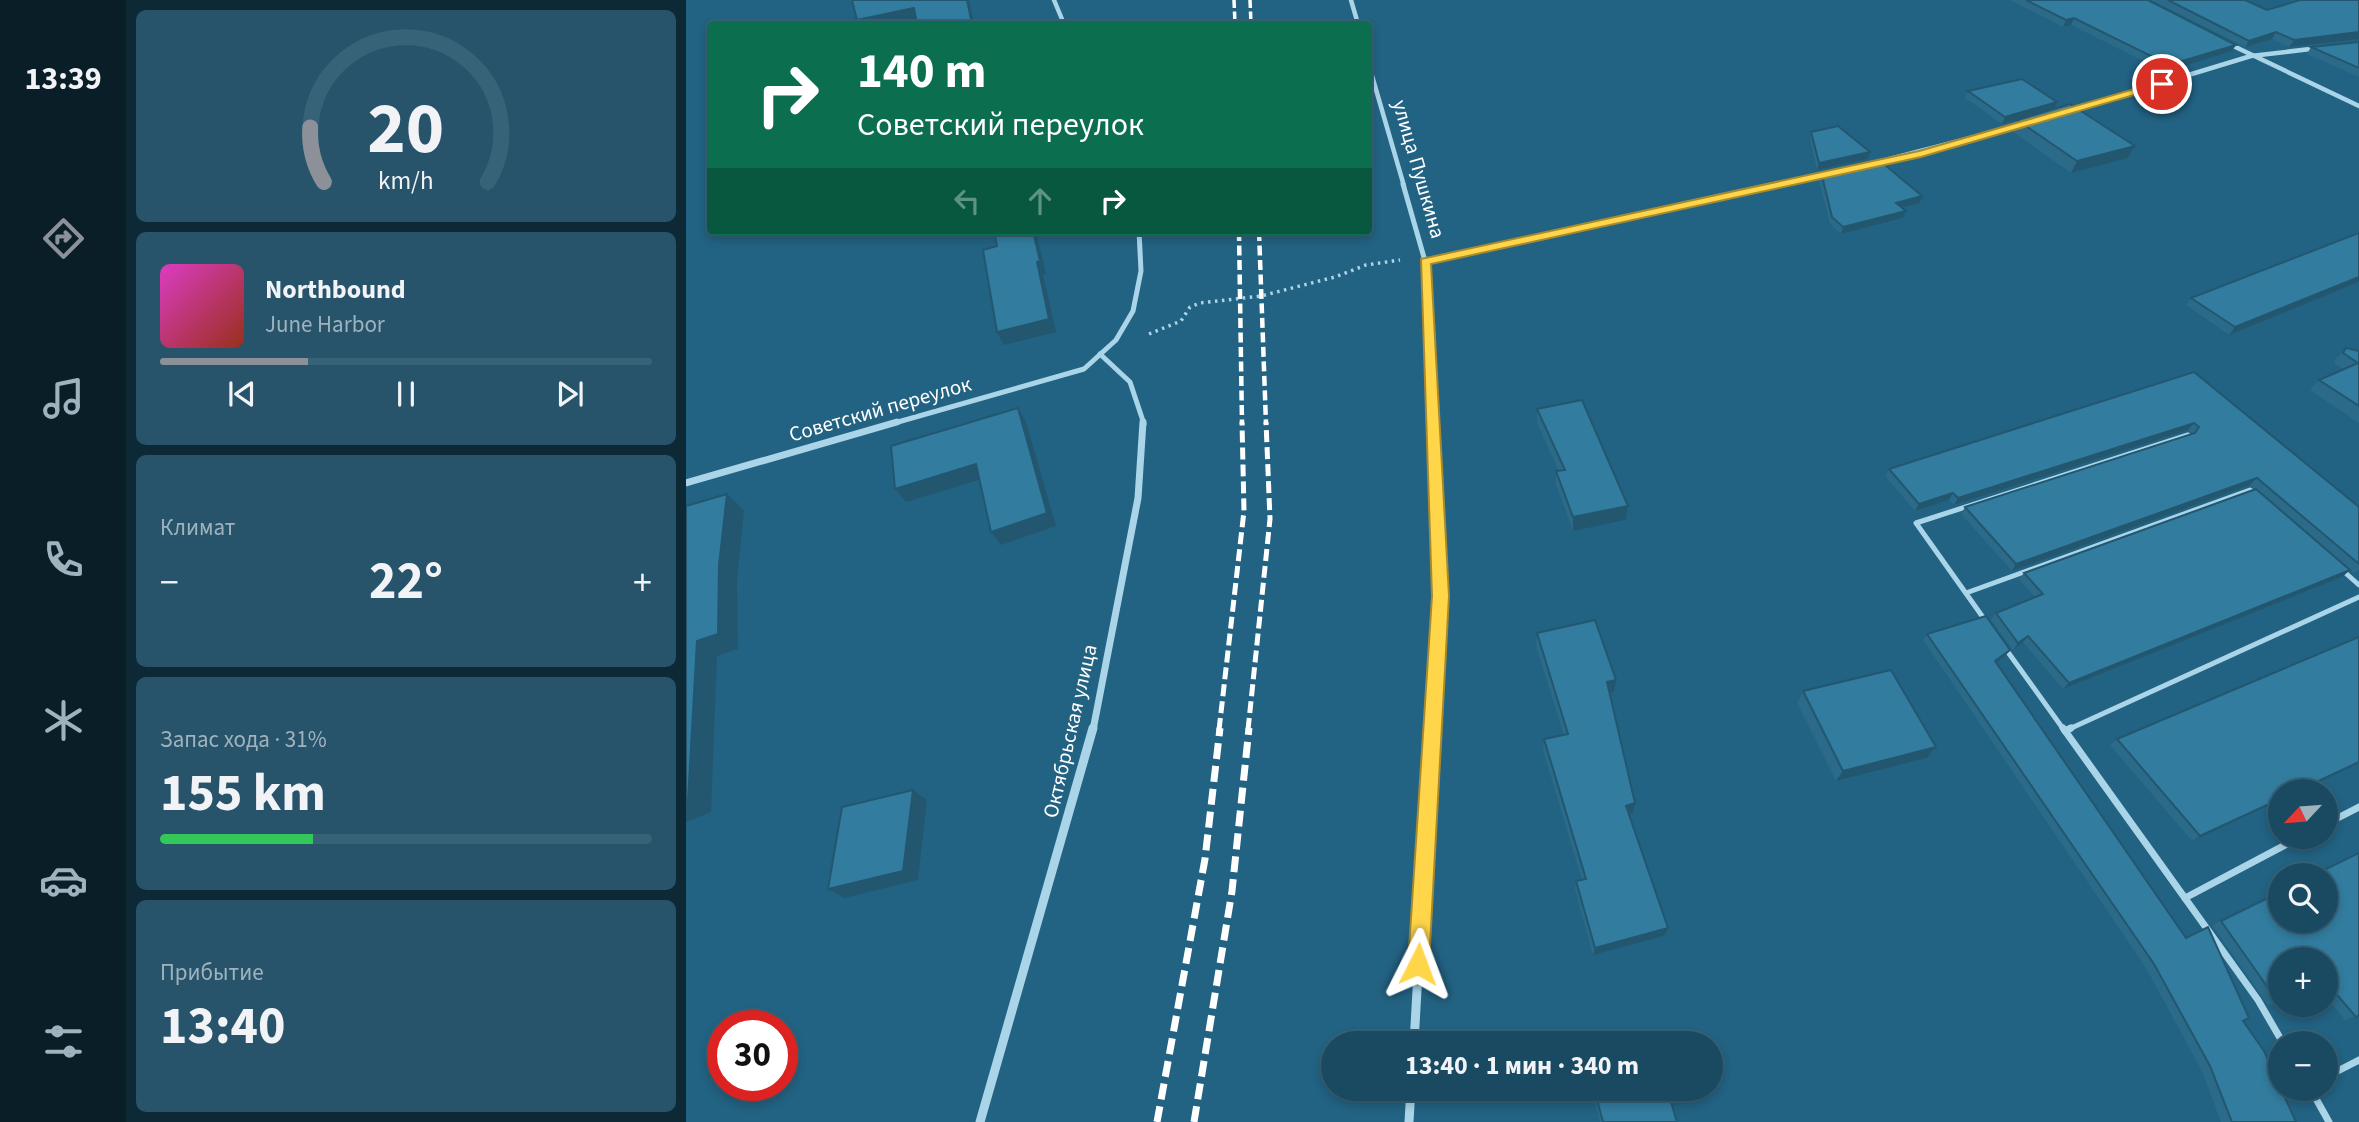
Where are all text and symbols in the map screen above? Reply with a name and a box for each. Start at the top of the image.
text: 140 m [857,37,986,107]
icon: right [742,49,833,140]
pin [2132,54,2192,114]
text: 13:39 [24,56,102,102]
icon: arrive [2143,65,2181,103]
text: 20 [368,78,444,182]
street label: улица Пушкина [1385,96,1453,242]
text: Советский переулок [857,102,1144,148]
text: km/h [378,163,434,199]
icon: left [948,182,986,220]
icon: ahead [1021,182,1059,220]
icon: right [1094,182,1132,220]
icon: directions [39,214,88,263]
text: Northbound [265,271,406,308]
text: June Harbor [265,308,385,341]
street label: Советский переулок [785,368,975,449]
icon: music [39,374,88,423]
icon: previous [223,375,261,413]
icon: pause [387,375,425,413]
icon: next [551,375,589,413]
text: Климат [160,511,235,544]
icon: phone [39,535,88,584]
text: 22° [369,545,443,619]
text: − [160,556,179,610]
text: + [633,556,652,610]
street label: Октябрьская улица [1035,641,1105,821]
icon: climate [39,696,88,745]
text: Запас хода · 31% [160,723,327,756]
text: 155 km [160,757,326,831]
north arrow [2268,779,2338,849]
map controls [2268,779,2338,1101]
icon: car [39,856,88,905]
button: search [2268,863,2338,933]
position arrow [1381,927,1455,1001]
button: + [2268,947,2338,1017]
text: Прибытие [160,956,264,989]
text: 13:40 [160,990,285,1064]
speed limit sign: 30 [707,1010,798,1101]
icon: filters [39,1017,88,1066]
button: − [2268,1031,2338,1101]
text: 13:40 · 1 мин · 340 m [1405,1047,1639,1084]

